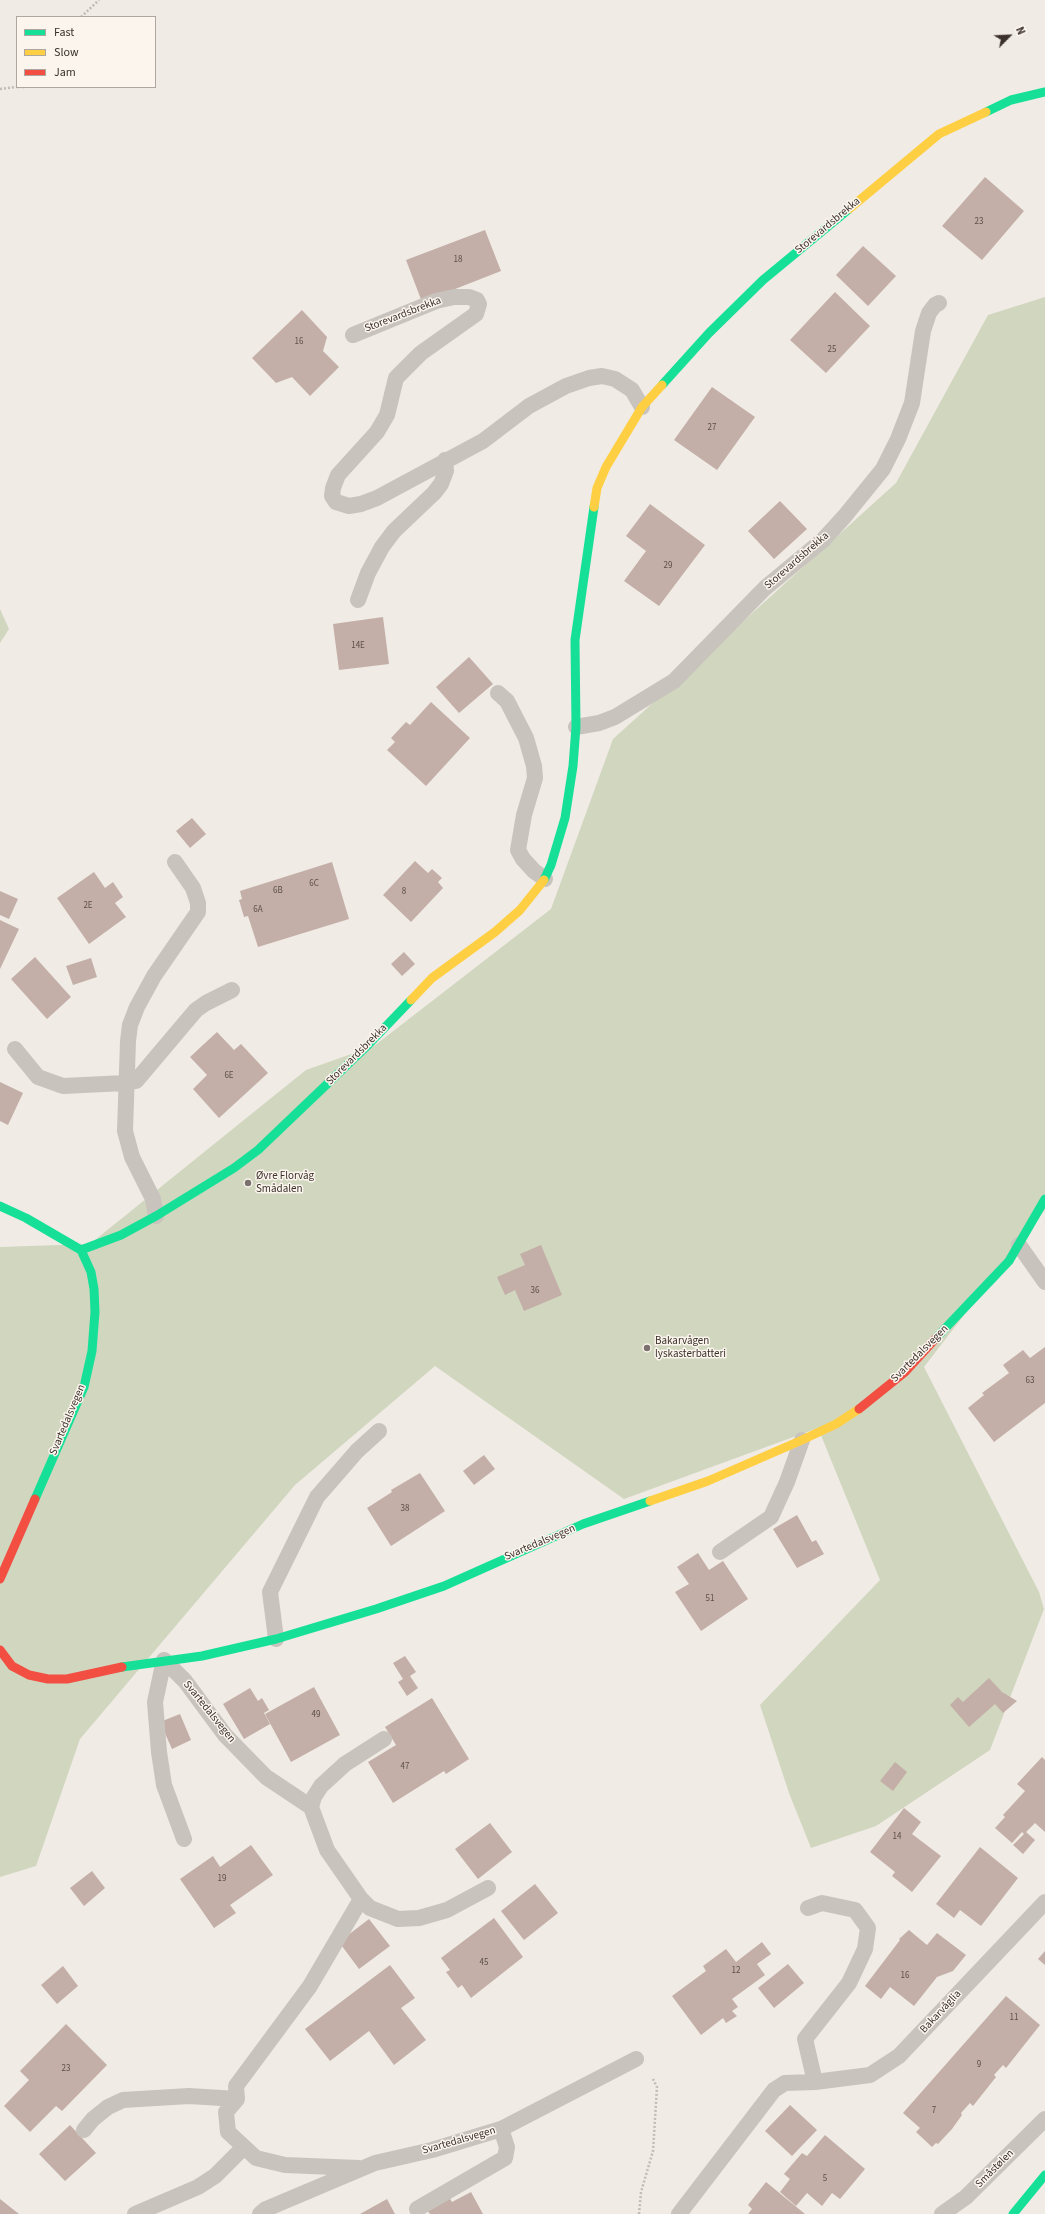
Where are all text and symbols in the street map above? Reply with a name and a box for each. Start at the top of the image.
legend [16,16,156,88]
north arrow [989,16,1029,56]
text: Fast [54,24,74,41]
text: N [1012,25,1029,37]
text: Slow [54,44,79,61]
text: Jam [54,64,76,81]
street label: Storevardsbrekka [793,195,863,257]
house number: 23 [975,217,983,227]
house number: 18 [454,255,462,265]
street label: Storevardsbrekka [363,294,443,336]
house number: 16 [295,337,303,347]
house number: 25 [828,345,836,355]
house number: 27 [708,423,716,433]
street label: Storevardsbrekka [762,530,832,592]
house number: 29 [664,561,672,571]
house number: 14E [351,641,365,651]
house number: 6C [309,879,319,889]
house number: 6B [273,886,283,896]
house number: 8 [402,887,406,897]
house number: 2E [83,901,93,911]
house number: 6A [253,905,263,915]
street label: Storevardsbrekka [324,1022,390,1088]
house number: 6E [224,1071,234,1081]
place label: Øvre Florvåg Smådalen [256,1170,314,1196]
marker: Øvre Florvåg Smådalen [243,1178,253,1188]
house number: 36 [531,1286,539,1296]
street label: Svartedalsvegen [889,1323,951,1385]
place label: Bakarvågen lyskasterbatteri [655,1335,726,1361]
marker: Bakarvågen lyskasterbatteri [642,1343,652,1353]
house number: 63 [1026,1376,1034,1386]
street label: Svartedalsvegen [47,1383,89,1457]
house number: 38 [401,1504,409,1514]
street label: Svartedalsvegen [503,1522,577,1564]
house number: 51 [706,1594,714,1604]
street label: Svartedalsvegen [180,1678,238,1746]
house number: 49 [312,1710,320,1720]
house number: 47 [401,1762,409,1772]
house number: 14 [893,1832,901,1842]
house number: 19 [218,1874,226,1884]
house number: 45 [480,1958,488,1968]
house number: 12 [732,1966,740,1976]
house number: 16 [901,1971,909,1981]
street label: Bakarvåglia [918,1988,964,2036]
house number: 11 [1010,2013,1018,2023]
house number: 9 [977,2060,981,2070]
house number: 23 [62,2064,70,2074]
house number: 7 [932,2106,936,2116]
street label: Svartedalsvegen [421,2124,497,2158]
street label: Småstølen [973,2147,1017,2191]
house number: 5 [823,2174,827,2184]

